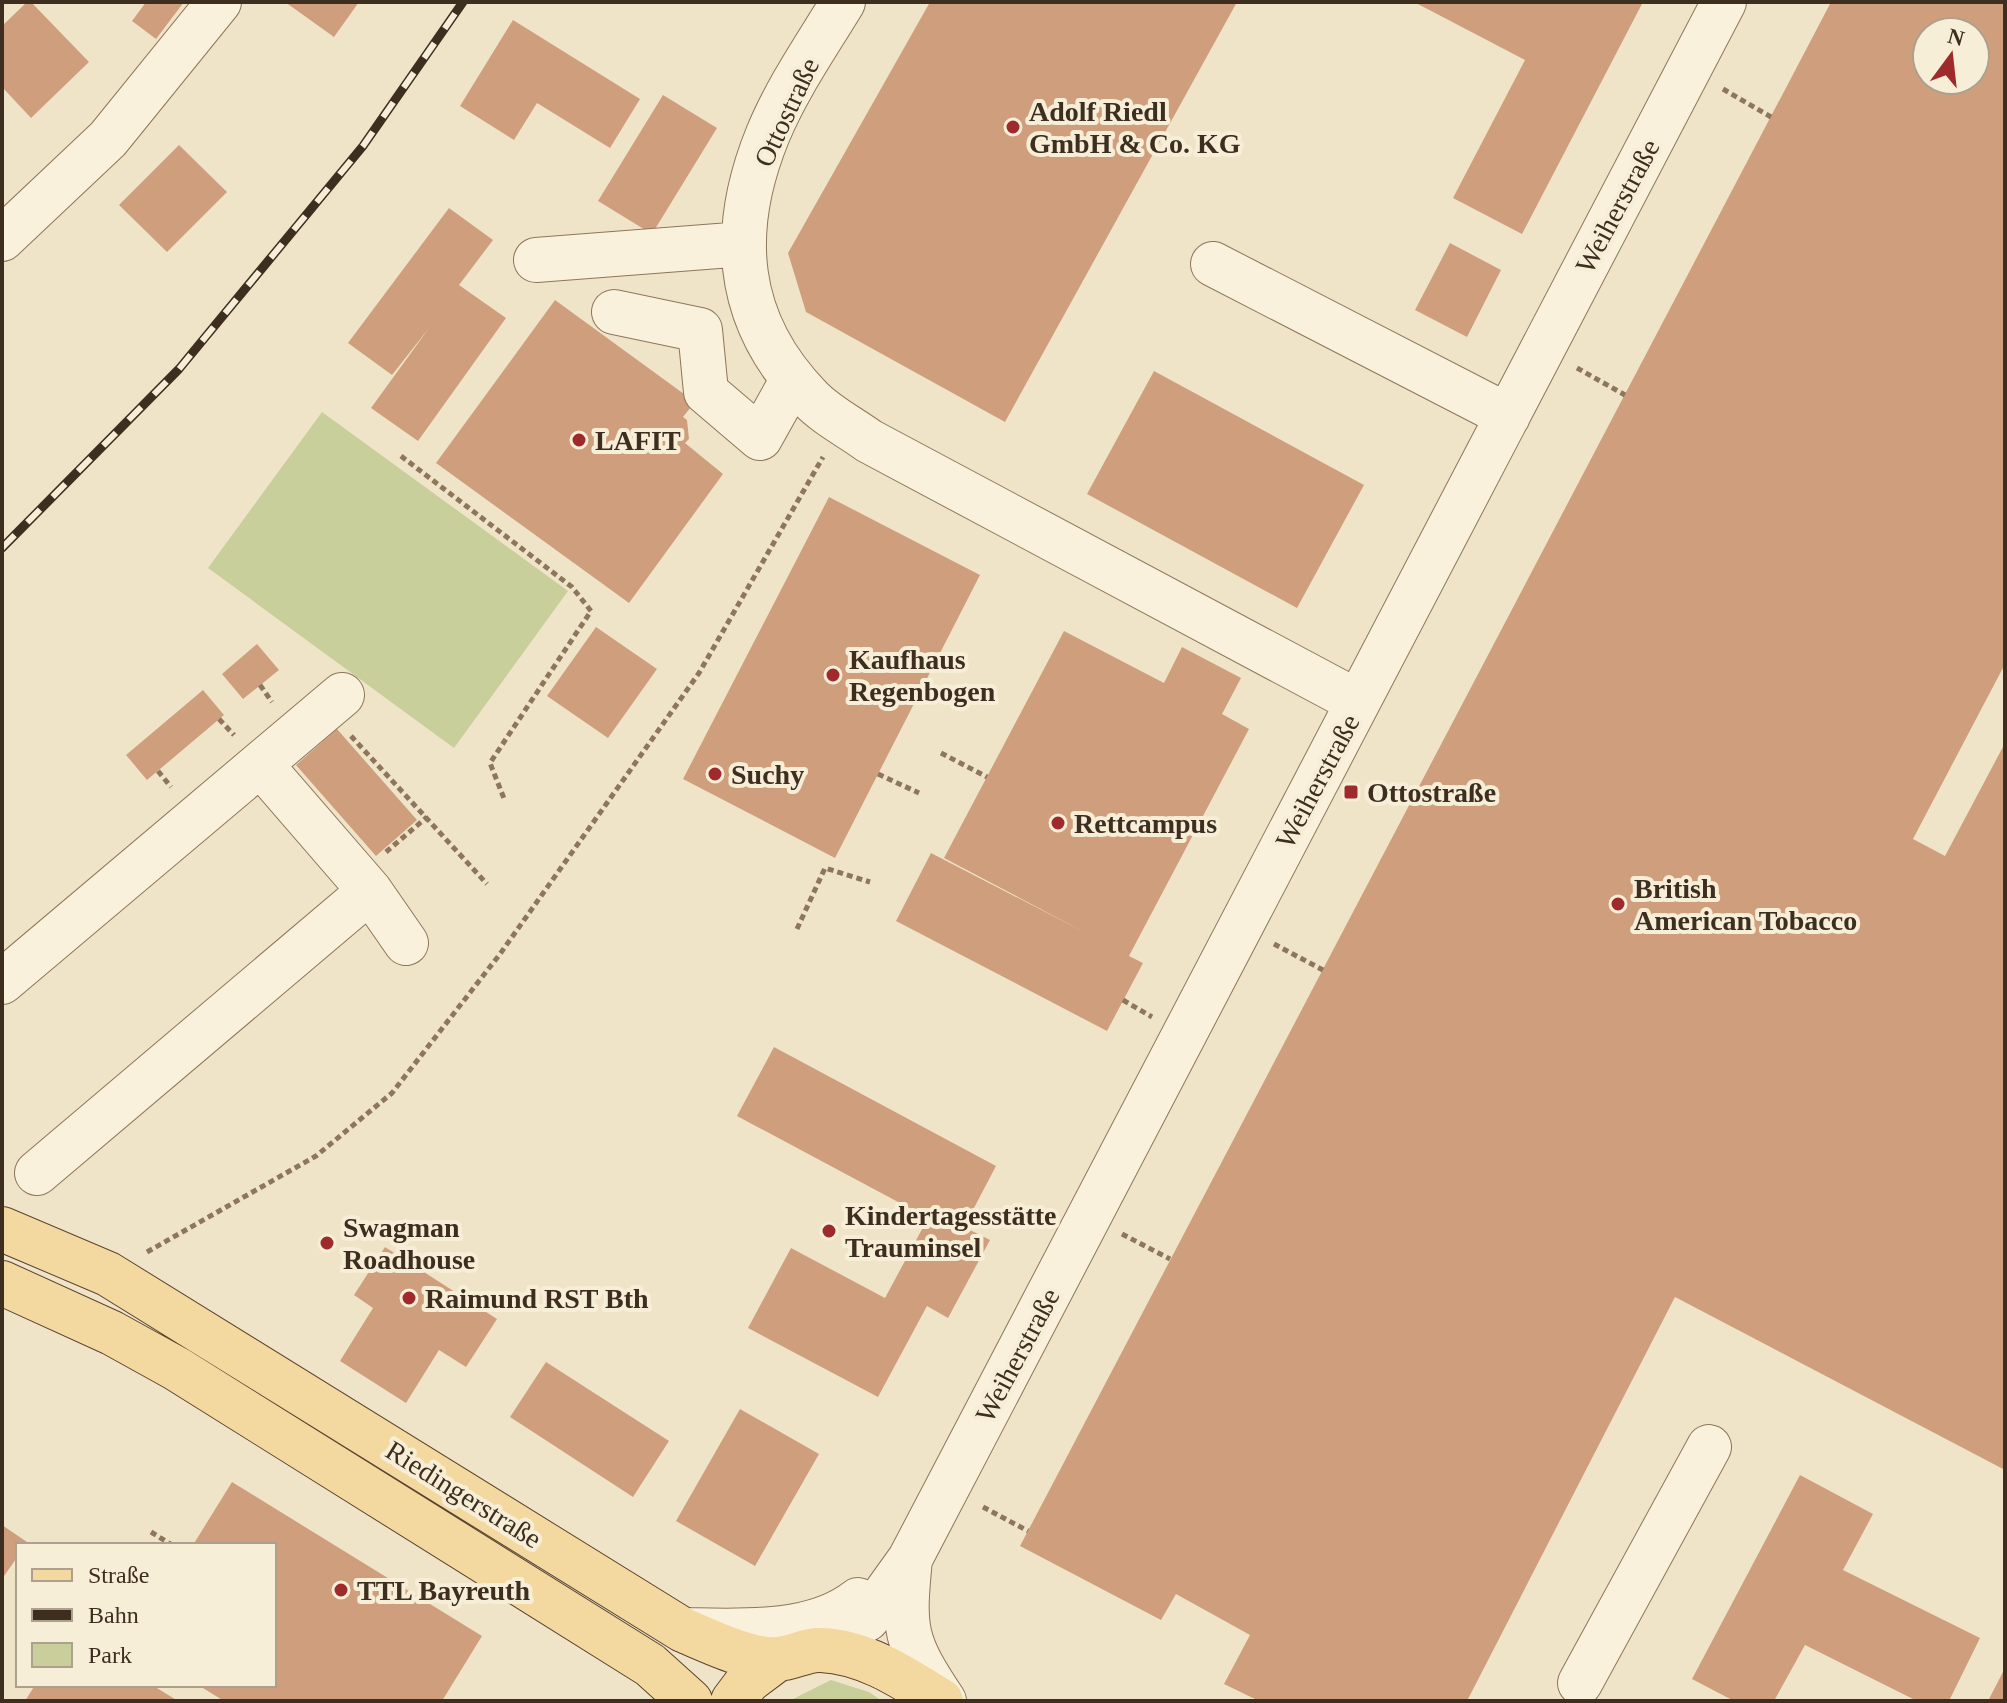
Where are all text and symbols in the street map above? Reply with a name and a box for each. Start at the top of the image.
north arrow [1911,16,1991,96]
text: N [1945,23,1967,51]
street label: Ottostraße [748,53,825,172]
place label: Adolf Riedl GmbH & Co. KG [1029,96,1241,159]
marker: Adolf Riedl GmbH & Co. KG [1004,118,1022,136]
street label: Weiherstraße [1569,134,1666,278]
place label: LAFIT [595,425,681,456]
marker: LAFIT [570,431,588,449]
place label: Kaufhaus Regenbogen [849,644,996,707]
marker: Kaufhaus Regenbogen [824,666,842,684]
street label: Weiherstraße [1269,709,1366,853]
place label: Suchy [731,759,804,790]
marker: Suchy [706,765,724,783]
place label: Ottostraße [1367,777,1496,808]
marker: Ottostraße [1342,783,1360,801]
place label: Rettcampus [1074,808,1217,839]
marker: Rettcampus [1049,814,1067,832]
place label: British American Tobacco [1634,873,1857,936]
marker: British American Tobacco [1609,895,1627,913]
place label: Kindertagesstätte Trauminsel [845,1200,1057,1263]
place label: Swagman Roadhouse [343,1212,475,1275]
marker: Kindertagesstätte Trauminsel [820,1222,838,1240]
marker: Swagman Roadhouse [318,1234,336,1252]
place label: Raimund RST Bth [425,1283,649,1314]
street label: Weiherstraße [969,1283,1066,1427]
marker: Raimund RST Bth [400,1289,418,1307]
street label: Riedingerstraße [380,1434,547,1555]
legend [16,1543,276,1687]
text: Straße [88,1562,149,1588]
place label: TTL Bayreuth [357,1575,530,1606]
marker: TTL Bayreuth [332,1581,350,1599]
text: Bahn [88,1602,139,1628]
text: Park [88,1642,132,1668]

